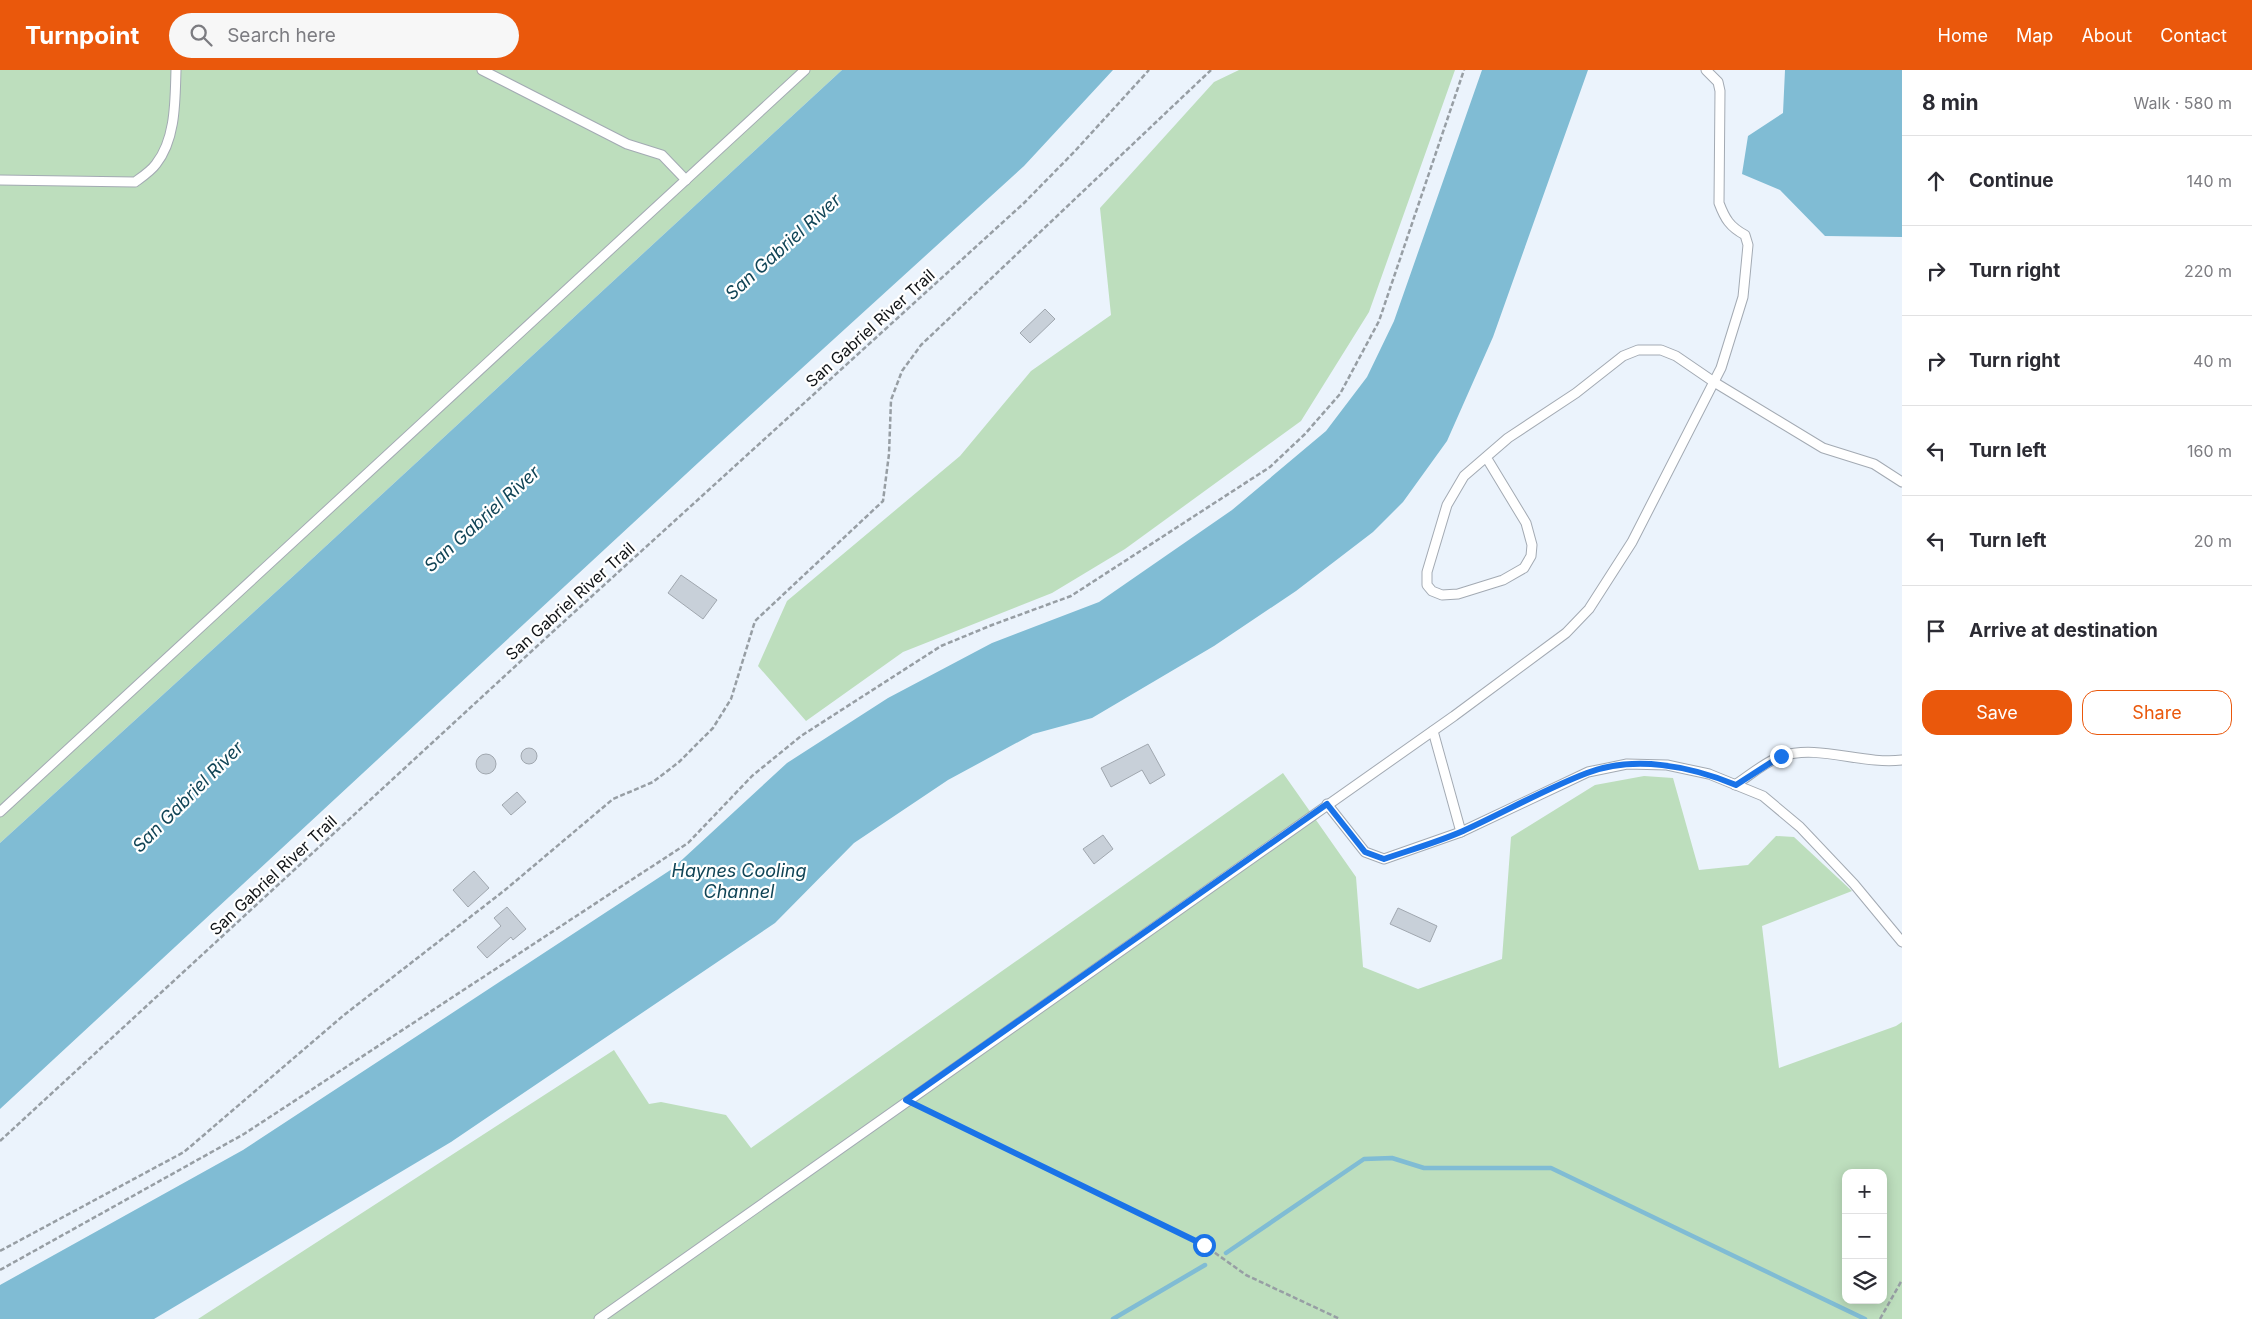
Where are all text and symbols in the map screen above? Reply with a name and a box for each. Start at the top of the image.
search box [169,13,519,58]
text: Turnpoint [25,21,139,50]
icon: search [187,21,215,49]
text: Search here [227,24,336,47]
text: Home [1938,25,1988,46]
text: Map [2016,25,2053,46]
text: About [2081,25,2132,46]
text: Contact [2160,25,2227,46]
text: 8 min [1922,90,1979,115]
text: Walk · 580 m [2134,93,2232,113]
icon: ahead [1922,167,1950,195]
text: Continue [1969,169,2054,192]
text: 140 m [2187,171,2232,191]
water label: San Gabriel River [721,189,846,304]
icon: right [1922,257,1950,285]
text: Turn right [1969,259,2060,282]
text: 220 m [2184,261,2232,281]
street label: San Gabriel River Trail [801,265,939,391]
icon: right [1922,347,1950,375]
text: Turn right [1969,349,2060,372]
text: 40 m [2193,351,2232,371]
icon: left [1922,437,1950,465]
text: Turn left [1969,439,2047,462]
text: 160 m [2187,441,2232,461]
water label: San Gabriel River [420,461,545,576]
icon: left [1922,527,1950,555]
text: Turn left [1969,529,2047,552]
text: 20 m [2194,531,2232,551]
street label: San Gabriel River Trail [501,538,639,664]
icon: arrive [1922,617,1950,645]
text: Arrive at destination [1969,619,2158,642]
button: Save [1922,690,2072,735]
button: Share [2082,690,2232,735]
water label: San Gabriel River [128,736,248,856]
route end [1770,745,1793,768]
street label: San Gabriel River Trail [205,811,341,939]
water label: Haynes Cooling Channel [672,860,807,902]
map controls [1842,1169,1887,1304]
button: + [1842,1169,1887,1214]
button: − [1842,1214,1887,1259]
route start [1193,1234,1216,1257]
button: layers [1842,1259,1887,1304]

